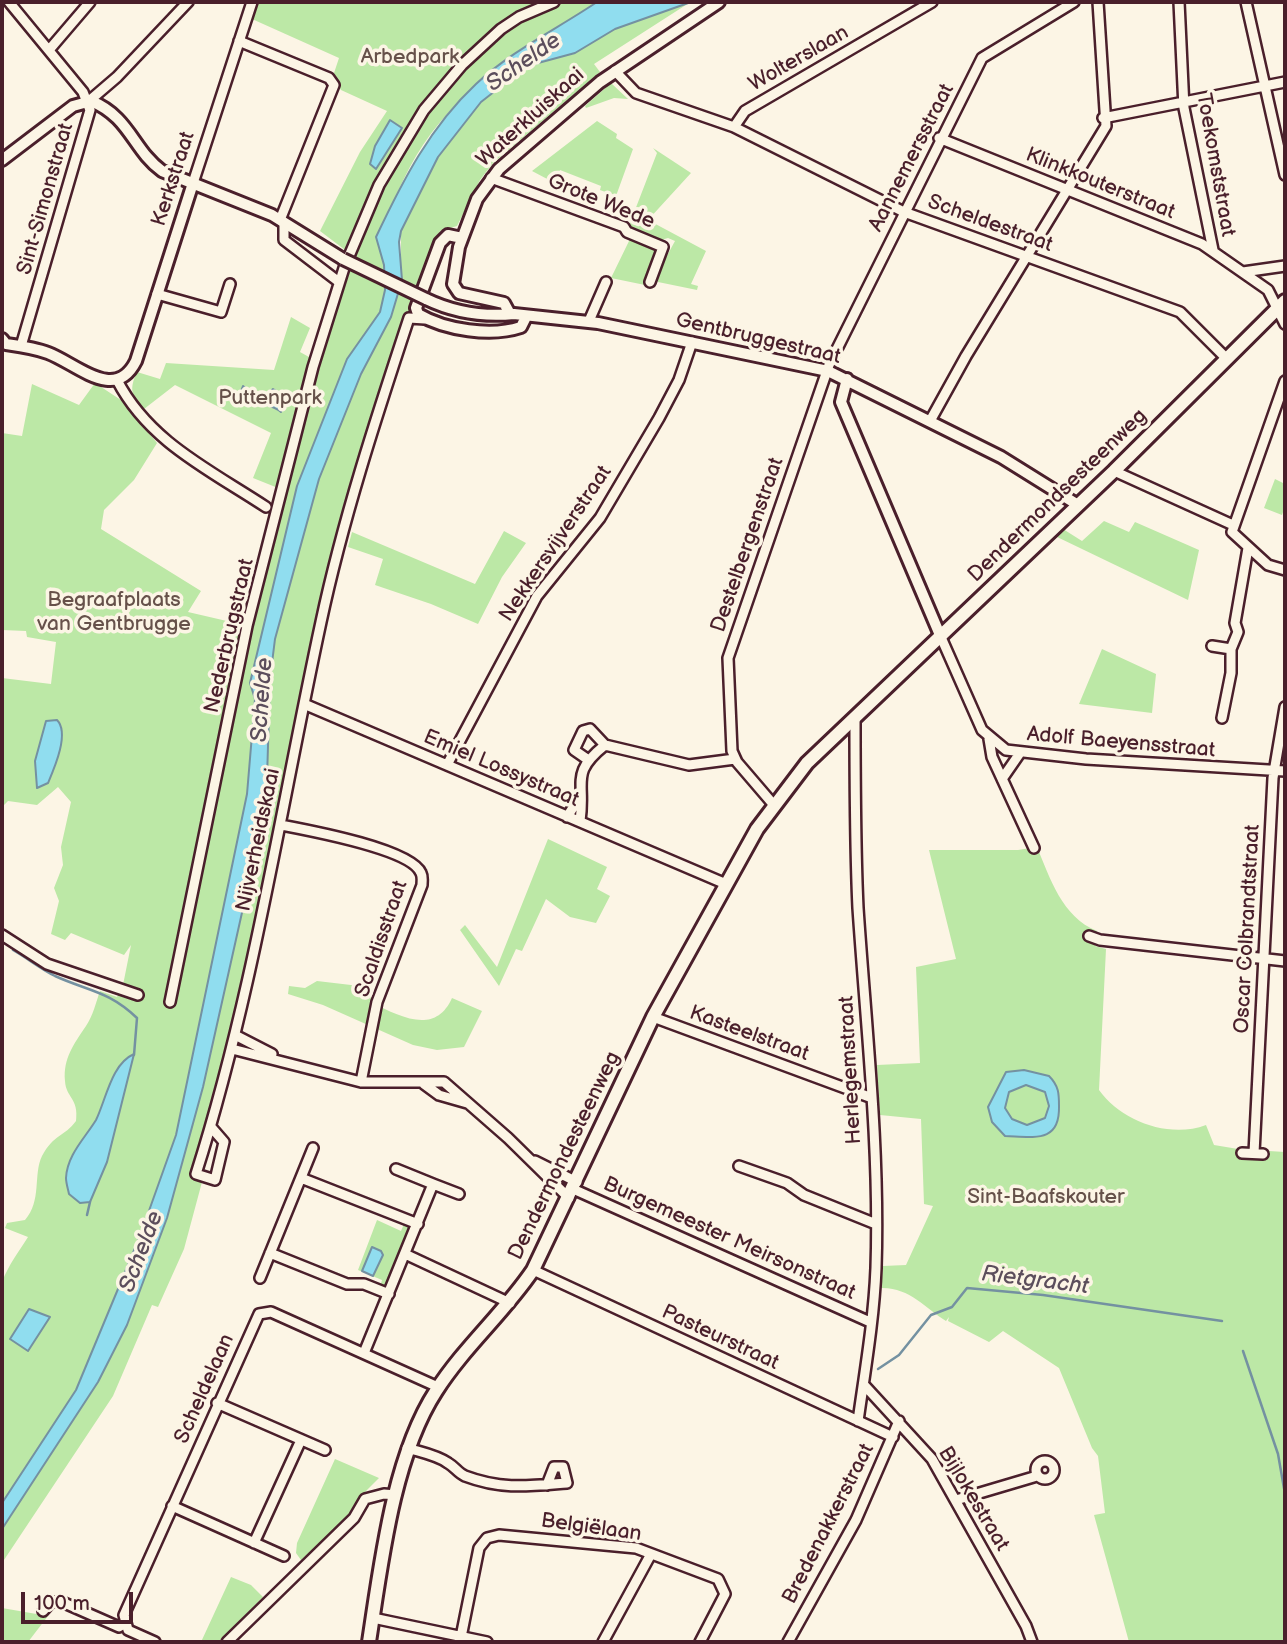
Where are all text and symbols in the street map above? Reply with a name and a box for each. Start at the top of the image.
street label: Wolterslaan [745,20,853,98]
water label: Schelde [481,27,567,99]
park label: Arbedpark [361,45,459,71]
street label: Waterkluiskaai [472,63,590,173]
street label: Aannemersstraat [864,80,960,236]
street label: Toekomststraat [1190,91,1240,239]
street label: Sint-Simonstraat [12,120,80,278]
street label: Kerkstraat [147,129,201,229]
street label: Klinkkouterstraat [1022,143,1178,225]
street label: Grote Wede [544,169,658,235]
street label: Scheldestraat [924,190,1056,258]
street label: Gentbruggestraat [673,308,843,370]
park label: Puttenpark [218,386,322,412]
street label: Dendermondsesteenweg [963,404,1153,588]
street label: Destelbergenstraat [706,454,790,636]
street label: Nekkersvijverstraat [494,461,618,627]
street label: Nederbrugstraat [200,556,260,716]
park label: Begraafplaats van Gentbrugge [37,588,191,638]
water label: Schelde [246,657,280,743]
street label: Adolf Baeyensstraat [1026,722,1216,764]
street label: Emiel Lossystraat [419,725,583,813]
street label: Nijverheidskaai [232,766,286,914]
street label: Oscar Colbrandtstraat [1230,824,1266,1034]
street label: Scaldisstraat [350,877,414,1001]
street label: Herlegemstraat [835,995,867,1145]
street label: Kasteelstraat [686,1001,812,1067]
street label: Dendermondesteenweg [504,1048,626,1264]
street label: Burgemeester Meirsonstraat [599,1172,859,1306]
park label: Sint-Baafskouter [967,1185,1125,1211]
water label: Schelde [114,1207,170,1297]
water label: Rietgracht [980,1261,1090,1301]
street label: Pasteurstraat [657,1300,783,1376]
street label: Scheldelaan [170,1330,240,1448]
street label: Bredenakkerstraat [778,1440,880,1608]
street label: Bijlokestraat [932,1442,1014,1556]
street label: Belgiëlaan [539,1508,643,1548]
scale bar [24,1578,136,1622]
text: 100 m [34,1591,90,1616]

